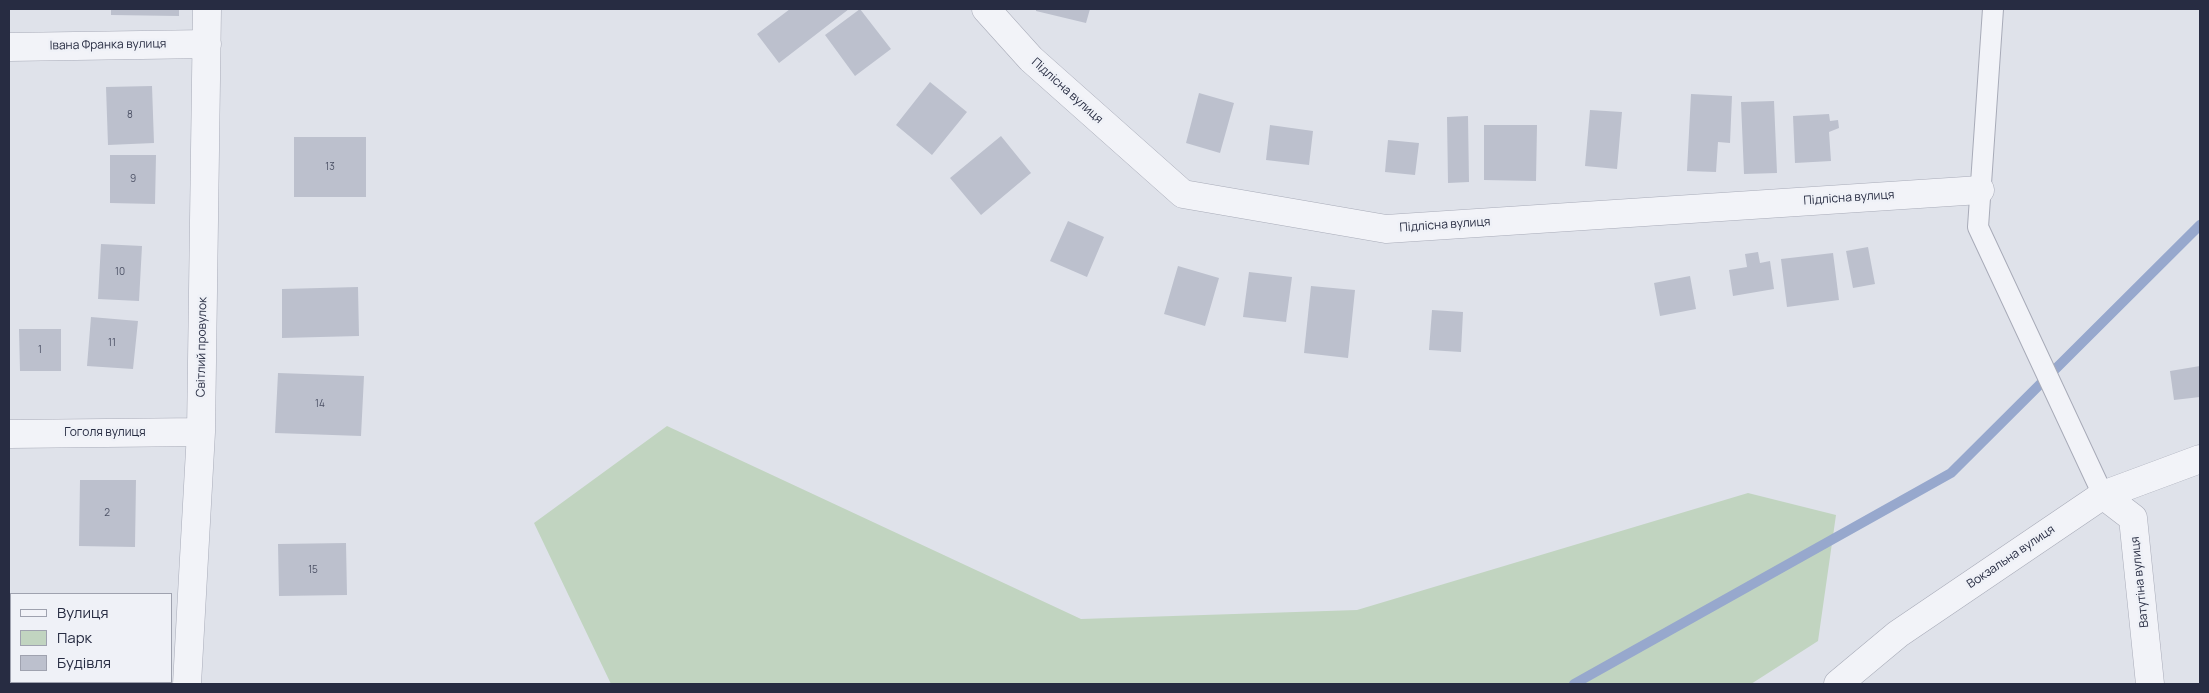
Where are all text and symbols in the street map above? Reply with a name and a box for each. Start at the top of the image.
street label: Івана Франка вулиця [50,37,166,53]
street label: Підлісна вулиця [1028,55,1106,127]
house number: 8 [127,109,133,121]
house number: 13 [325,161,335,173]
house number: 9 [130,173,136,185]
street label: Підлісна вулиця [1803,188,1895,208]
street label: Підлісна вулиця [1399,215,1491,235]
house number: 10 [115,266,125,278]
street label: Світлий провулок [194,297,210,397]
house number: 11 [108,337,116,349]
house number: 1 [38,344,42,356]
house number: 14 [315,398,325,410]
street label: Гоголя вулиця [64,426,146,440]
house number: 2 [104,507,110,519]
street label: Вокзальна вулиця [1964,522,2058,592]
street label: Ватутіна вулиця [2128,536,2152,628]
house number: 15 [308,564,318,576]
legend [10,593,172,683]
text: Вулиця [57,602,109,623]
text: Парк [57,627,92,648]
text: Будівля [57,652,111,673]

